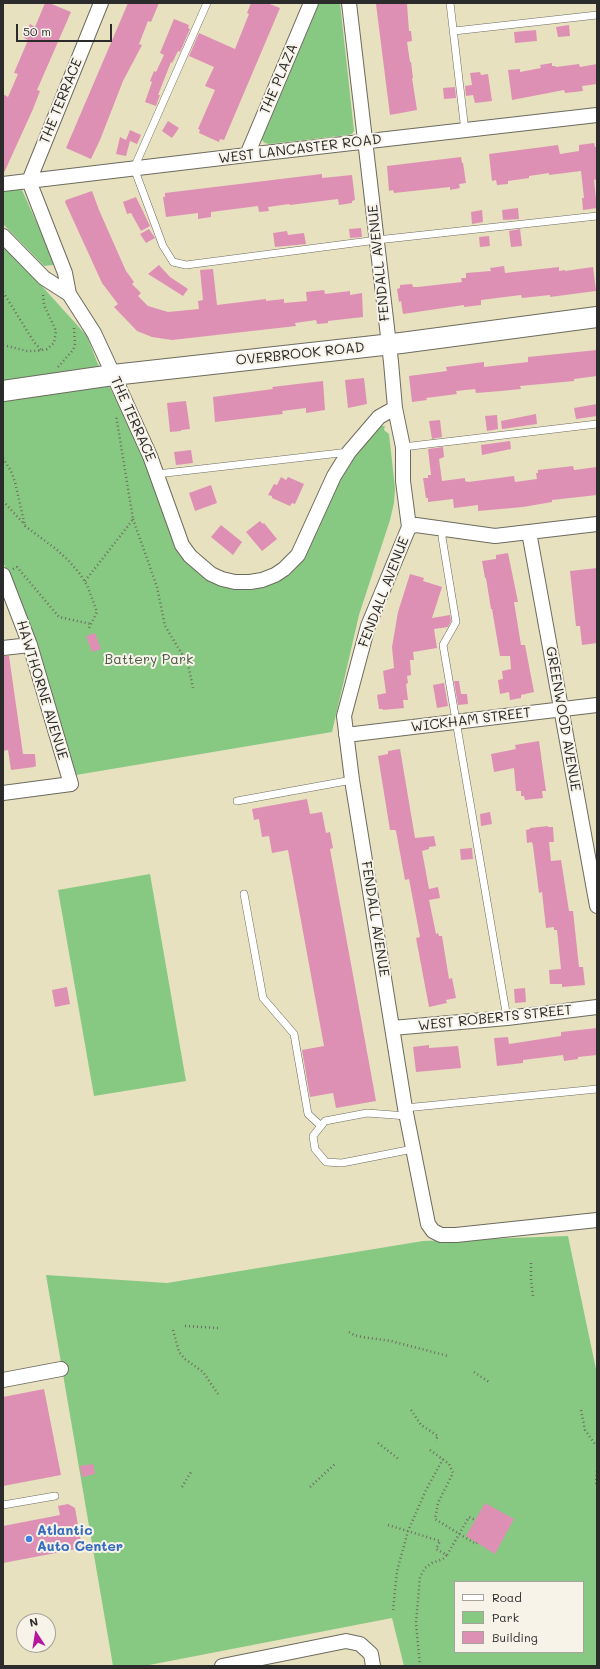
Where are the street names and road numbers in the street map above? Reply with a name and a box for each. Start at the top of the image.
street label: THE PLAZA [257,41,301,117]
street label: THE TERRACE [36,56,86,146]
street label: WEST LANCASTER ROAD [218,131,382,167]
street label: FENDALL AVENUE [365,204,393,322]
street label: OVERBROOK ROAD [235,339,365,369]
street label: THE TERRACE [107,374,159,464]
street label: FENDALL AVENUE [355,534,413,650]
street label: HAWTHORNE AVENUE [13,618,71,762]
street label: GREENWOOD AVENUE [542,645,584,793]
street label: WICKHAM STREET [410,704,532,736]
street label: FENDALL AVENUE [358,860,392,978]
street label: WEST ROBERTS STREET [417,1002,573,1034]

